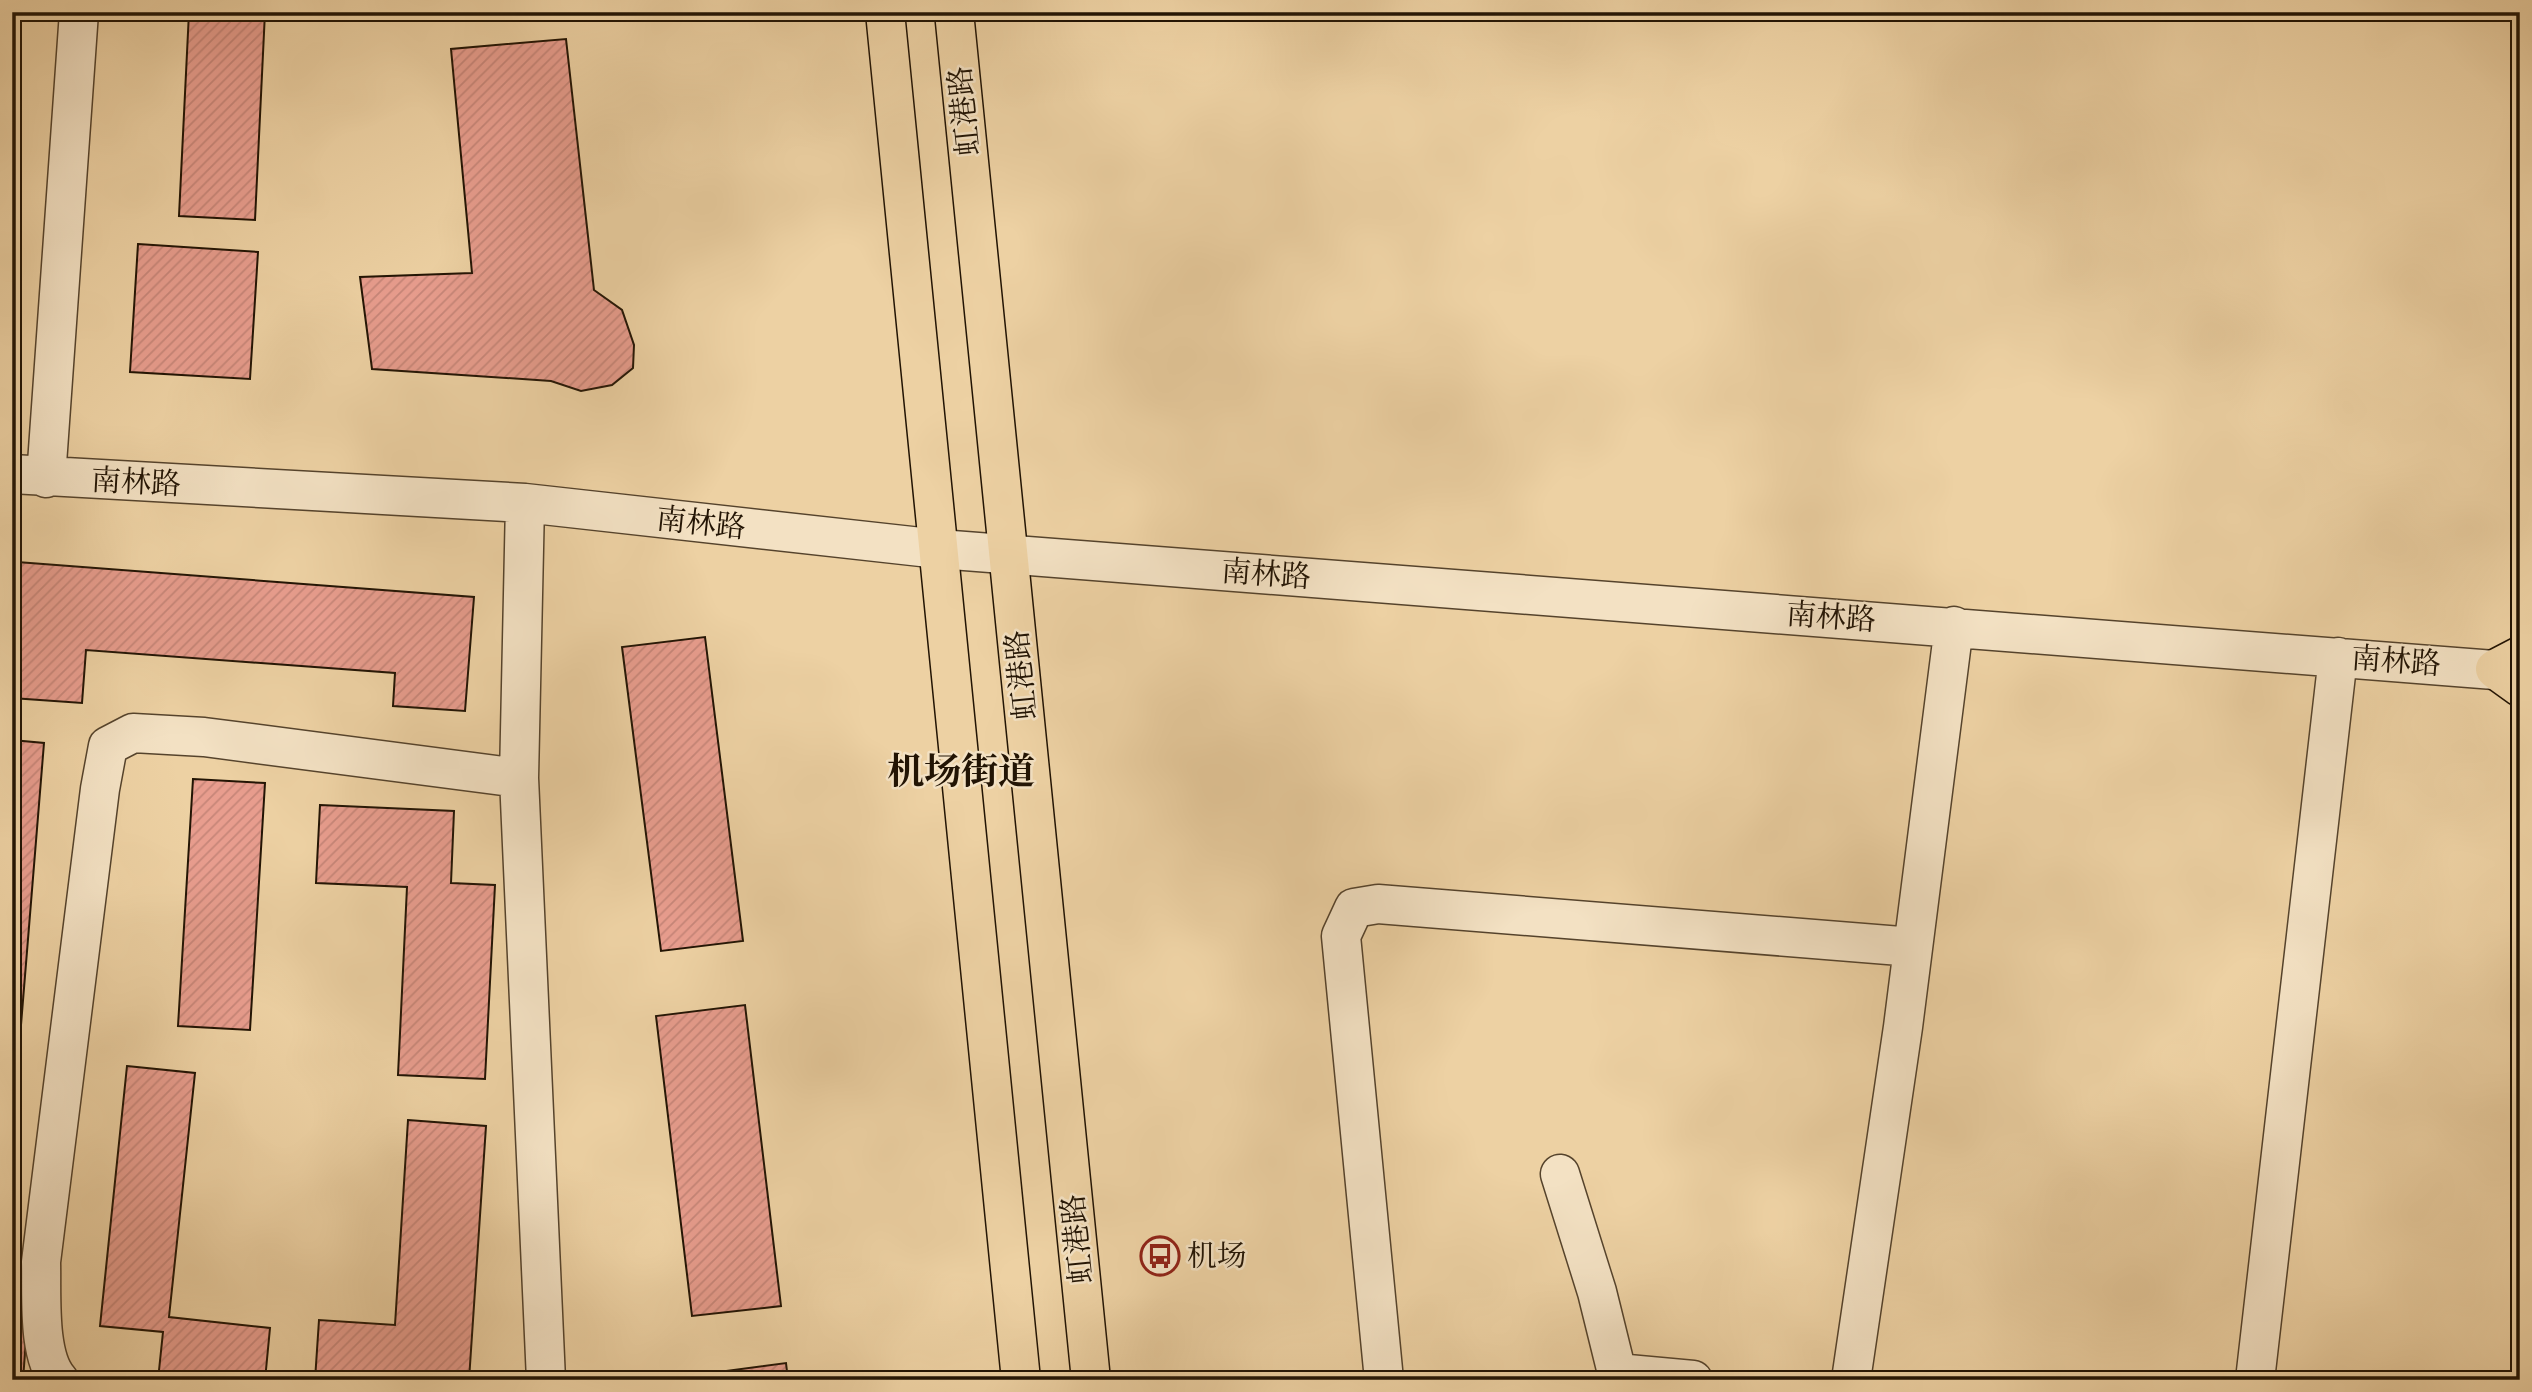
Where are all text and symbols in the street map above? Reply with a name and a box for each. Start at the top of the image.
street label: 虹港路 [942,64,989,158]
street label: 南林路 [90,463,182,504]
street label: 南林路 [654,501,748,548]
street label: 南林路 [1220,554,1312,597]
street label: 南林路 [1785,597,1877,640]
street label: 虹港路 [999,628,1046,722]
street label: 南林路 [2350,641,2442,684]
district label: 机场街道 [887,750,1035,797]
street label: 虹港路 [1055,1192,1102,1286]
bus stop icon: 机场 [1139,1235,1181,1277]
place label: 机场 [1187,1239,1247,1276]

